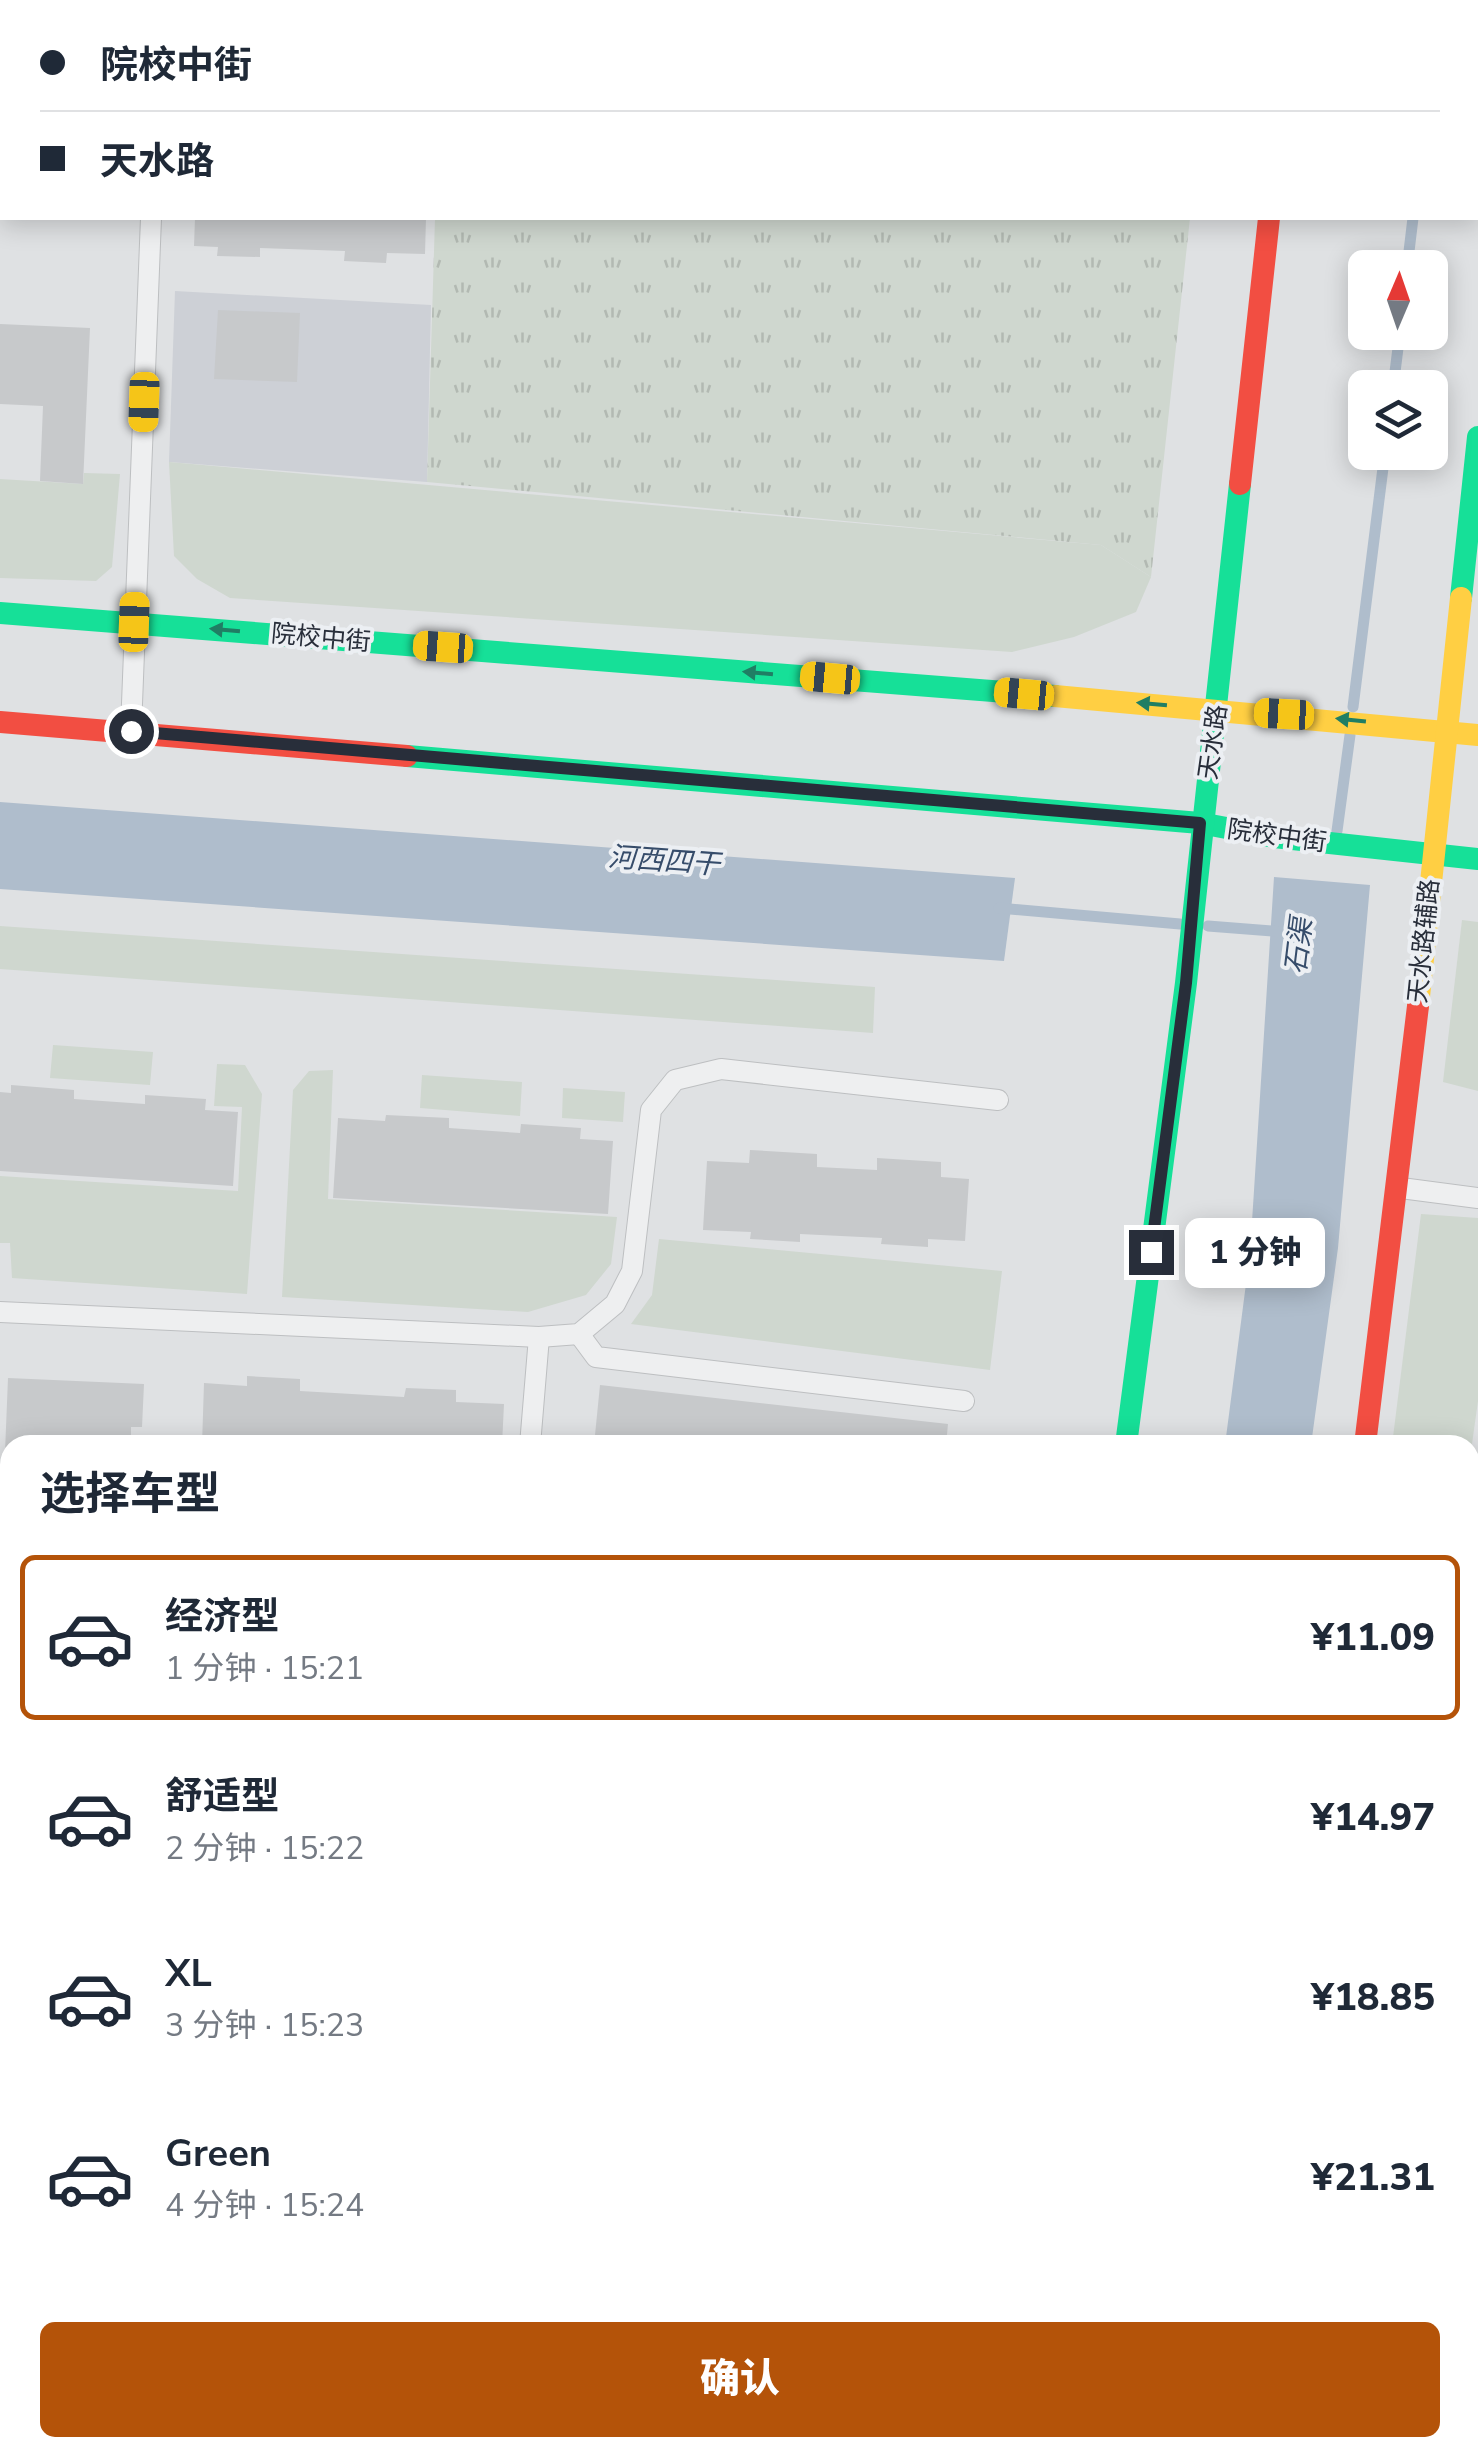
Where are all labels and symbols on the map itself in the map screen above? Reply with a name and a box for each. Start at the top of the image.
north arrow [1348,250,1448,350]
car [128,371,160,433]
car [118,591,150,653]
street label: 院校中街 [270,617,372,659]
one-way arrow [208,621,240,637]
car [412,630,474,664]
car [799,660,861,696]
one-way arrow [741,664,773,680]
car [993,676,1055,712]
one-way arrow [1135,696,1167,712]
car [1253,697,1315,731]
street label: 天水路 [1191,703,1235,782]
route start [109,709,154,754]
one-way arrow [1335,712,1367,728]
street label: 院校中街 [1225,812,1329,860]
water label: 河西四干 [607,838,724,884]
street label: 天水路辅路 [1401,877,1447,1005]
water label: 石渠 [1277,912,1322,976]
callout: 1 分钟 [1186,1217,1326,1287]
route end [1129,1230,1174,1275]

